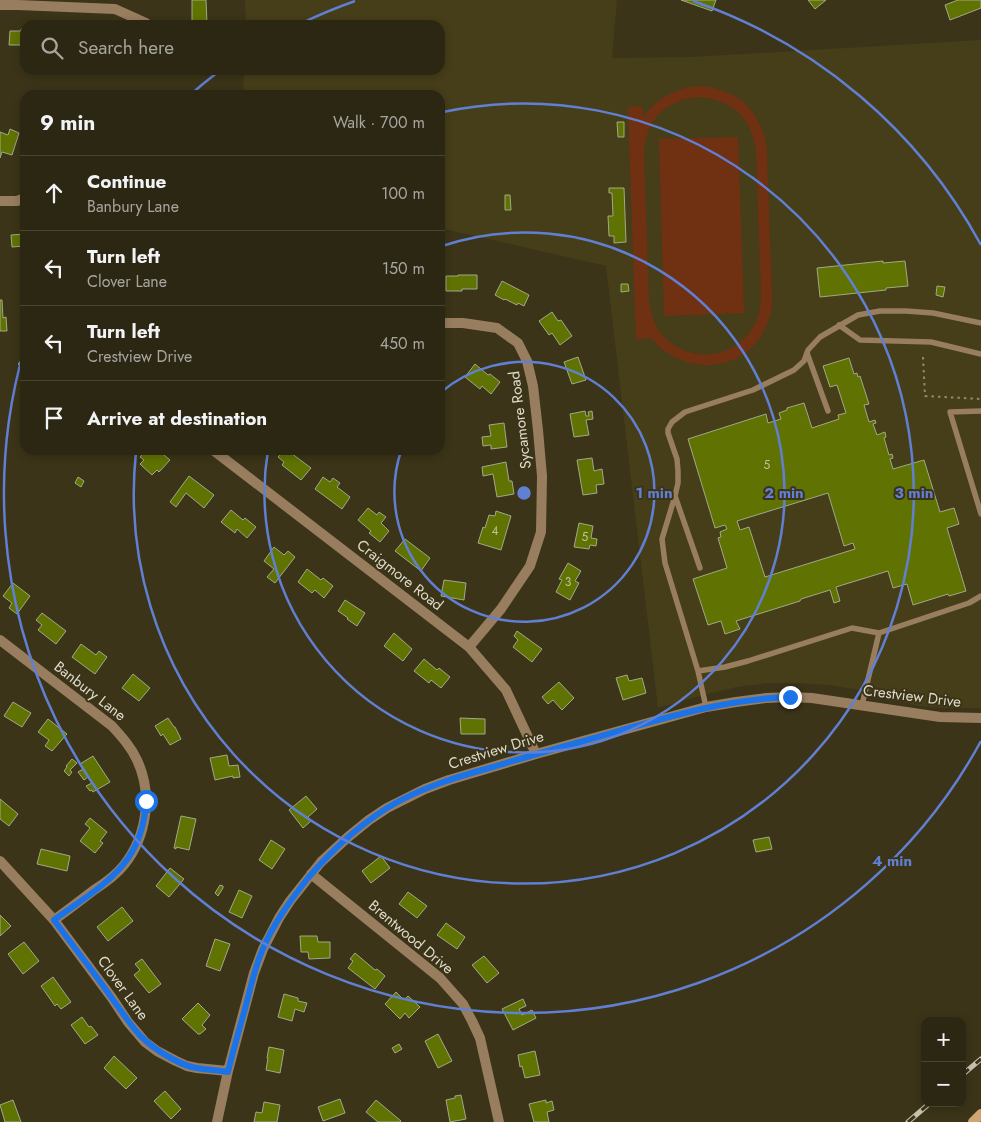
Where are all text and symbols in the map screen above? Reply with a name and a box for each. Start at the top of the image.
search box [20,20,445,75]
icon: search [38,34,66,62]
text: Search here [78,34,174,61]
text: 9 min [40,108,95,138]
text: Walk · 700 m [333,111,425,134]
text: Continue [87,168,166,195]
icon: ahead [40,179,68,207]
text: 100 m [381,182,425,205]
text: Banbury Lane [87,195,179,218]
text: Turn left [87,243,160,270]
icon: left [40,254,68,282]
text: 150 m [382,257,425,280]
text: Clover Lane [87,270,167,293]
text: Turn left [87,318,160,345]
icon: left [40,329,68,357]
text: 450 m [380,332,425,355]
text: Crestview Drive [87,345,192,368]
street label: Sycamore Road [503,370,537,470]
icon: arrive [40,404,68,432]
text: Arrive at destination [87,405,267,432]
house number: 5 [764,456,771,474]
text: 1 min [635,482,673,504]
text: 2 min [764,482,804,504]
text: 3 min [895,482,933,504]
centre of rings [515,484,533,502]
house number: 4 [492,522,499,540]
house number: 5 [582,528,589,546]
street label: Craigmore Road [352,534,448,616]
house number: 3 [565,573,572,591]
street label: Banbury Lane [49,656,131,726]
street label: Crestview Drive [862,679,963,713]
route end [779,686,802,709]
street label: Crestview Drive [446,725,547,775]
route start [135,790,158,813]
text: 4 min [872,850,912,872]
street label: Brentwood Drive [364,895,459,979]
street label: Clover Lane [92,951,154,1025]
map controls [921,1017,966,1107]
button: + [921,1017,966,1062]
button: − [921,1062,966,1107]

